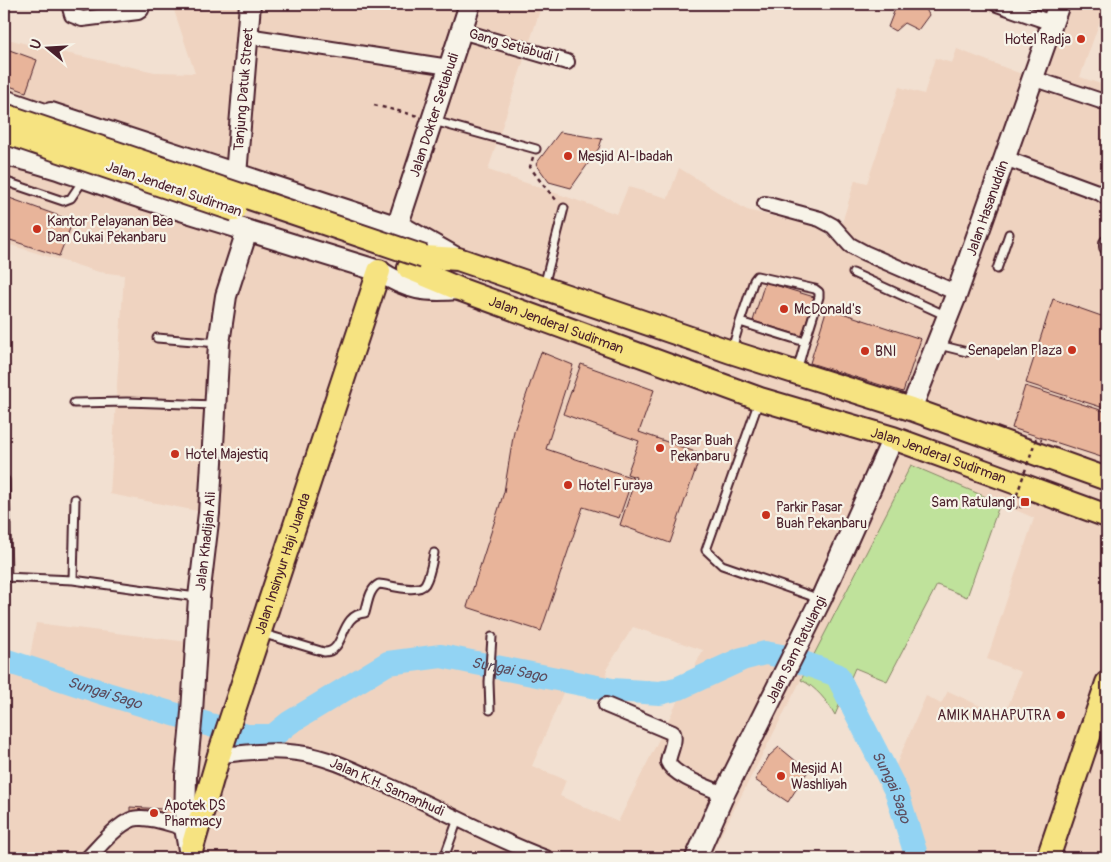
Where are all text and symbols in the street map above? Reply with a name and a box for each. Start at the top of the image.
north arrow [22,22,72,72]
street label: Gang Setiabudi I [467,25,561,67]
street label: Tanjung Datuk Street [230,27,257,152]
place label: Hotel Radja [1005,31,1071,48]
marker: Hotel Radja [1075,33,1087,45]
text: U [27,37,46,51]
street label: Jalan Dokter Setiabudi [405,50,462,179]
place label: Mesjid Al-Ibadah [578,148,673,165]
marker: Mesjid Al-Ibadah [562,150,574,162]
street label: Jalan Jenderal Sudirman [104,158,244,220]
street label: Jalan Hasanuddin [962,158,1012,258]
place label: Kantor Pelayanan Bea Dan Cukai Pekanbaru [47,213,173,246]
marker: Kantor Pelayanan Bea Dan Cukai Pekanbaru [31,223,43,235]
street label: Jalan Jenderal Sudirman [486,292,627,357]
place label: McDonald's [794,301,862,318]
marker: McDonald's [778,303,790,315]
place label: Senapelan Plaza [968,342,1062,359]
place label: BNI [875,343,896,360]
marker: Senapelan Plaza [1066,344,1078,356]
marker: BNI [859,345,871,357]
street label: Jalan Jenderal Sudirman [869,423,1009,487]
place label: Pasar Buah Pekanbaru [670,432,733,465]
marker: Pasar Buah Pekanbaru [654,442,666,454]
place label: Hotel Majestiq [185,446,268,463]
marker: Hotel Majestiq [169,448,181,460]
place label: Hotel Furaya [578,477,653,494]
marker: Hotel Furaya [562,479,574,491]
street label: Jalan Khadijah Ali [191,491,219,592]
street label: Jalan Insinyur Haji Juanda [251,491,314,636]
place label: Sam Ratulangi [931,494,1016,511]
marker: Sam Ratulangi [1019,496,1031,508]
place label: Parkir Pasar Buah Pekanbaru [776,499,867,532]
marker: Parkir Pasar Buah Pekanbaru [760,509,772,521]
street label: Jalan Sam Ratulangi [762,593,830,706]
water label: Sungai Sago [470,653,550,687]
water label: Sungai Sago [65,672,145,714]
place label: AMIK MAHAPUTRA [937,707,1051,724]
marker: AMIK MAHAPUTRA [1055,709,1067,721]
water label: Sungai Sago [868,748,915,826]
street label: Jalan K.H. Samanhudi [327,754,447,820]
place label: Mesjid Al Washliyah [791,760,847,793]
marker: Mesjid Al Washliyah [775,770,787,782]
place label: Apotek DS Pharmacy [164,797,226,830]
marker: Apotek DS Pharmacy [148,807,160,819]

